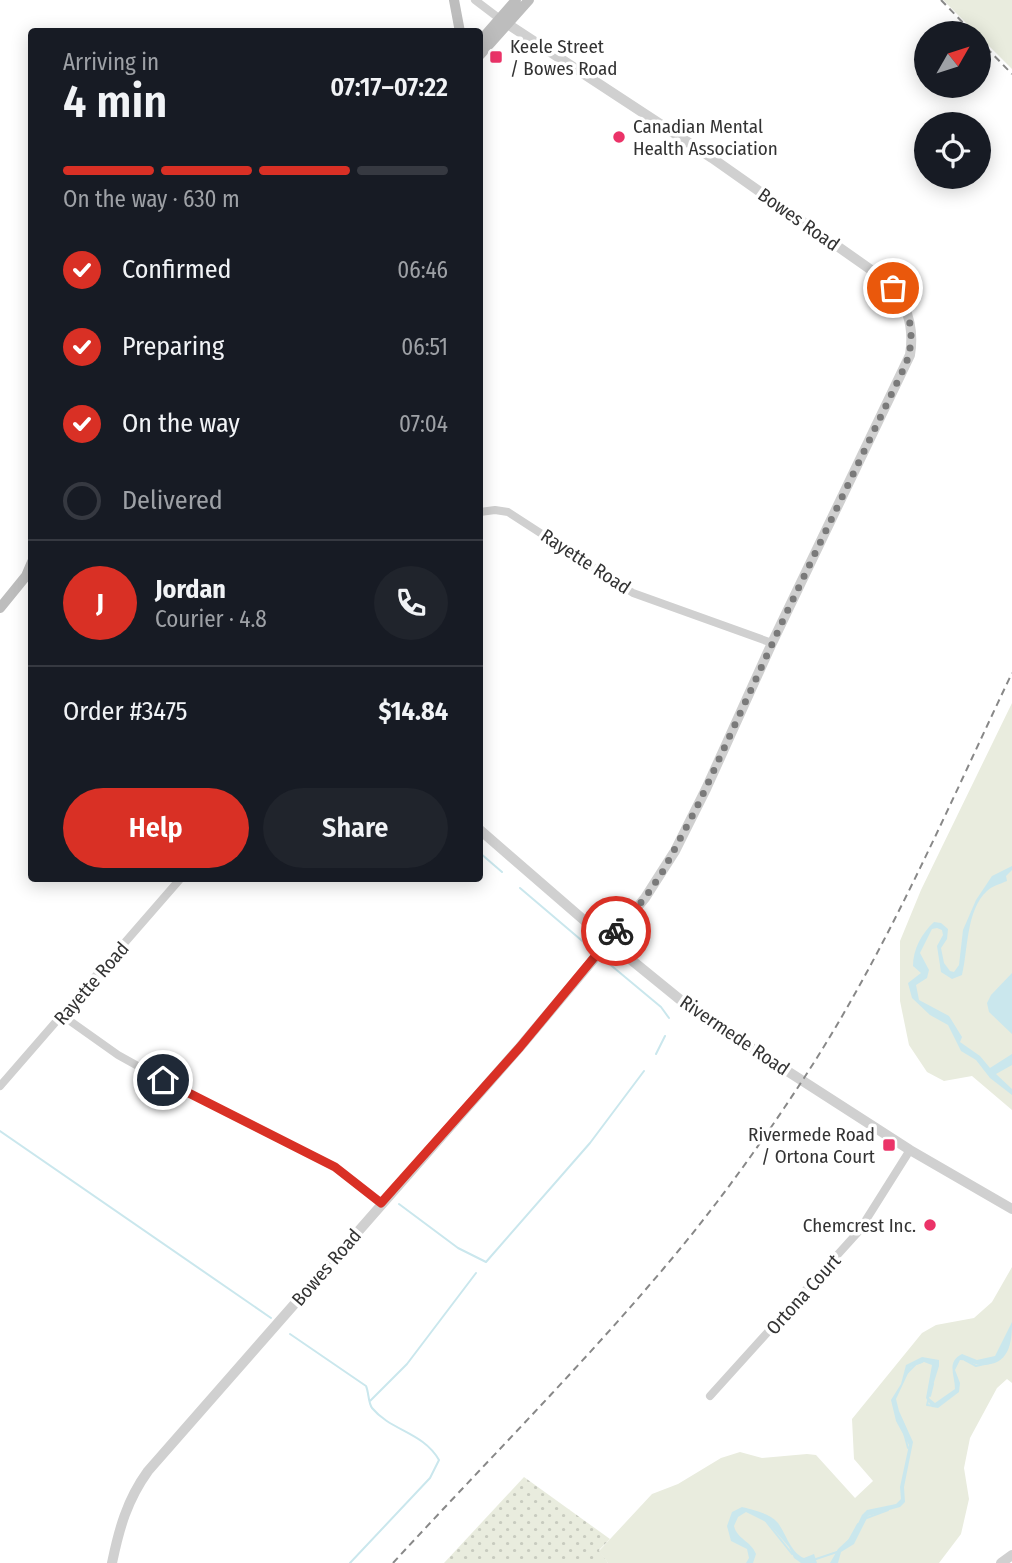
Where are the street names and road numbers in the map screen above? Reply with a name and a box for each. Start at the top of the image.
street label: Bowes Road [754,183,844,256]
street label: Rayette Road [537,524,635,599]
street label: Rayette Road [49,937,134,1029]
street label: Rivermede Road [676,990,794,1080]
street label: Bowes Road [287,1224,366,1310]
street label: Ortona Court [761,1249,846,1339]

